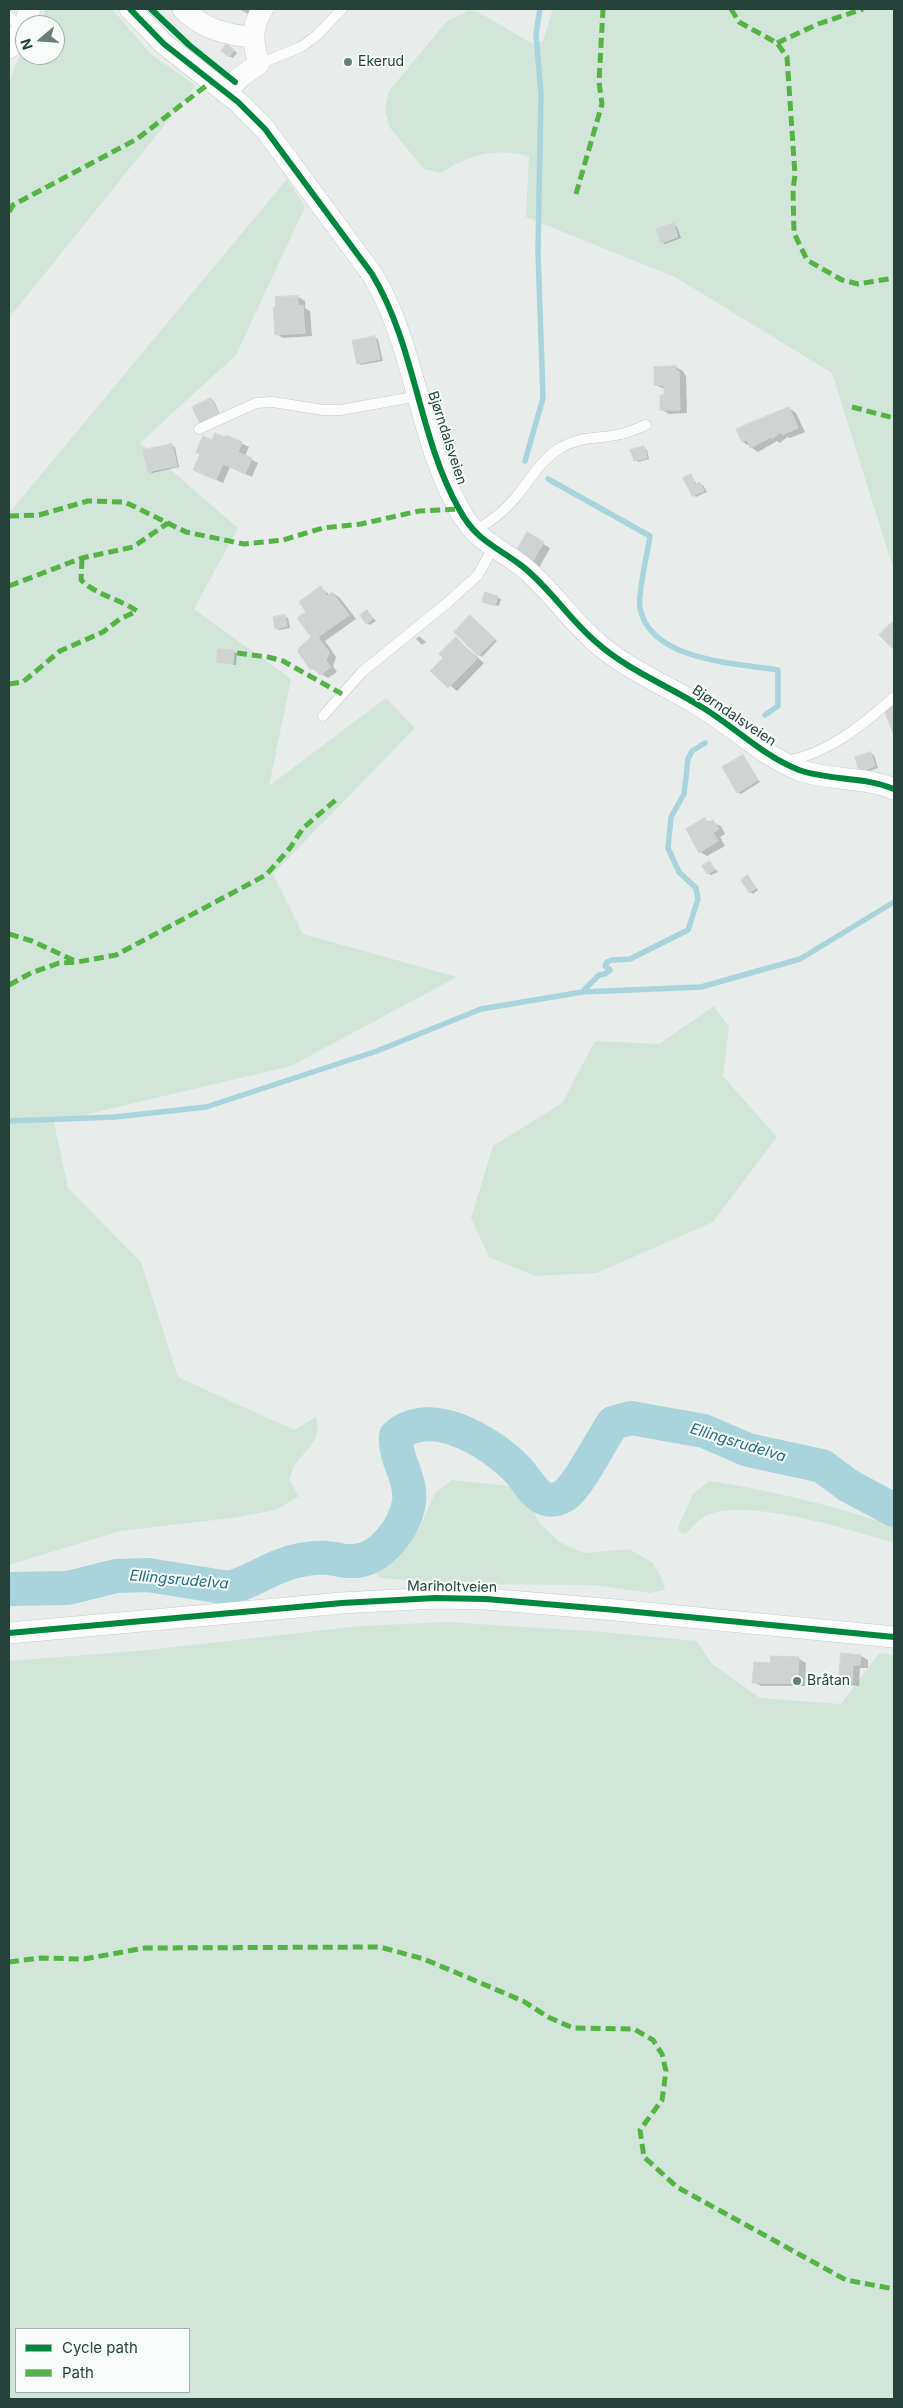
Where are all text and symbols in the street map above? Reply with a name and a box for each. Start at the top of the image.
north arrow [15,15,65,65]
text: N [16,37,36,52]
place label: Ekerud [358,54,404,70]
marker: Ekerud [342,56,354,68]
street label: Bjørndalsveien [424,389,470,487]
street label: Bjørndalsveien [689,682,779,750]
water label: Ellingsrudelva [688,1420,788,1466]
water label: Ellingsrudelva [129,1567,229,1593]
street label: Mariholtveien [407,1578,497,1596]
place label: Bråtan [807,1673,850,1689]
marker: Bråtan [791,1675,803,1687]
legend [15,2328,190,2393]
text: Cycle path [62,2338,138,2357]
text: Path [62,2363,94,2382]

